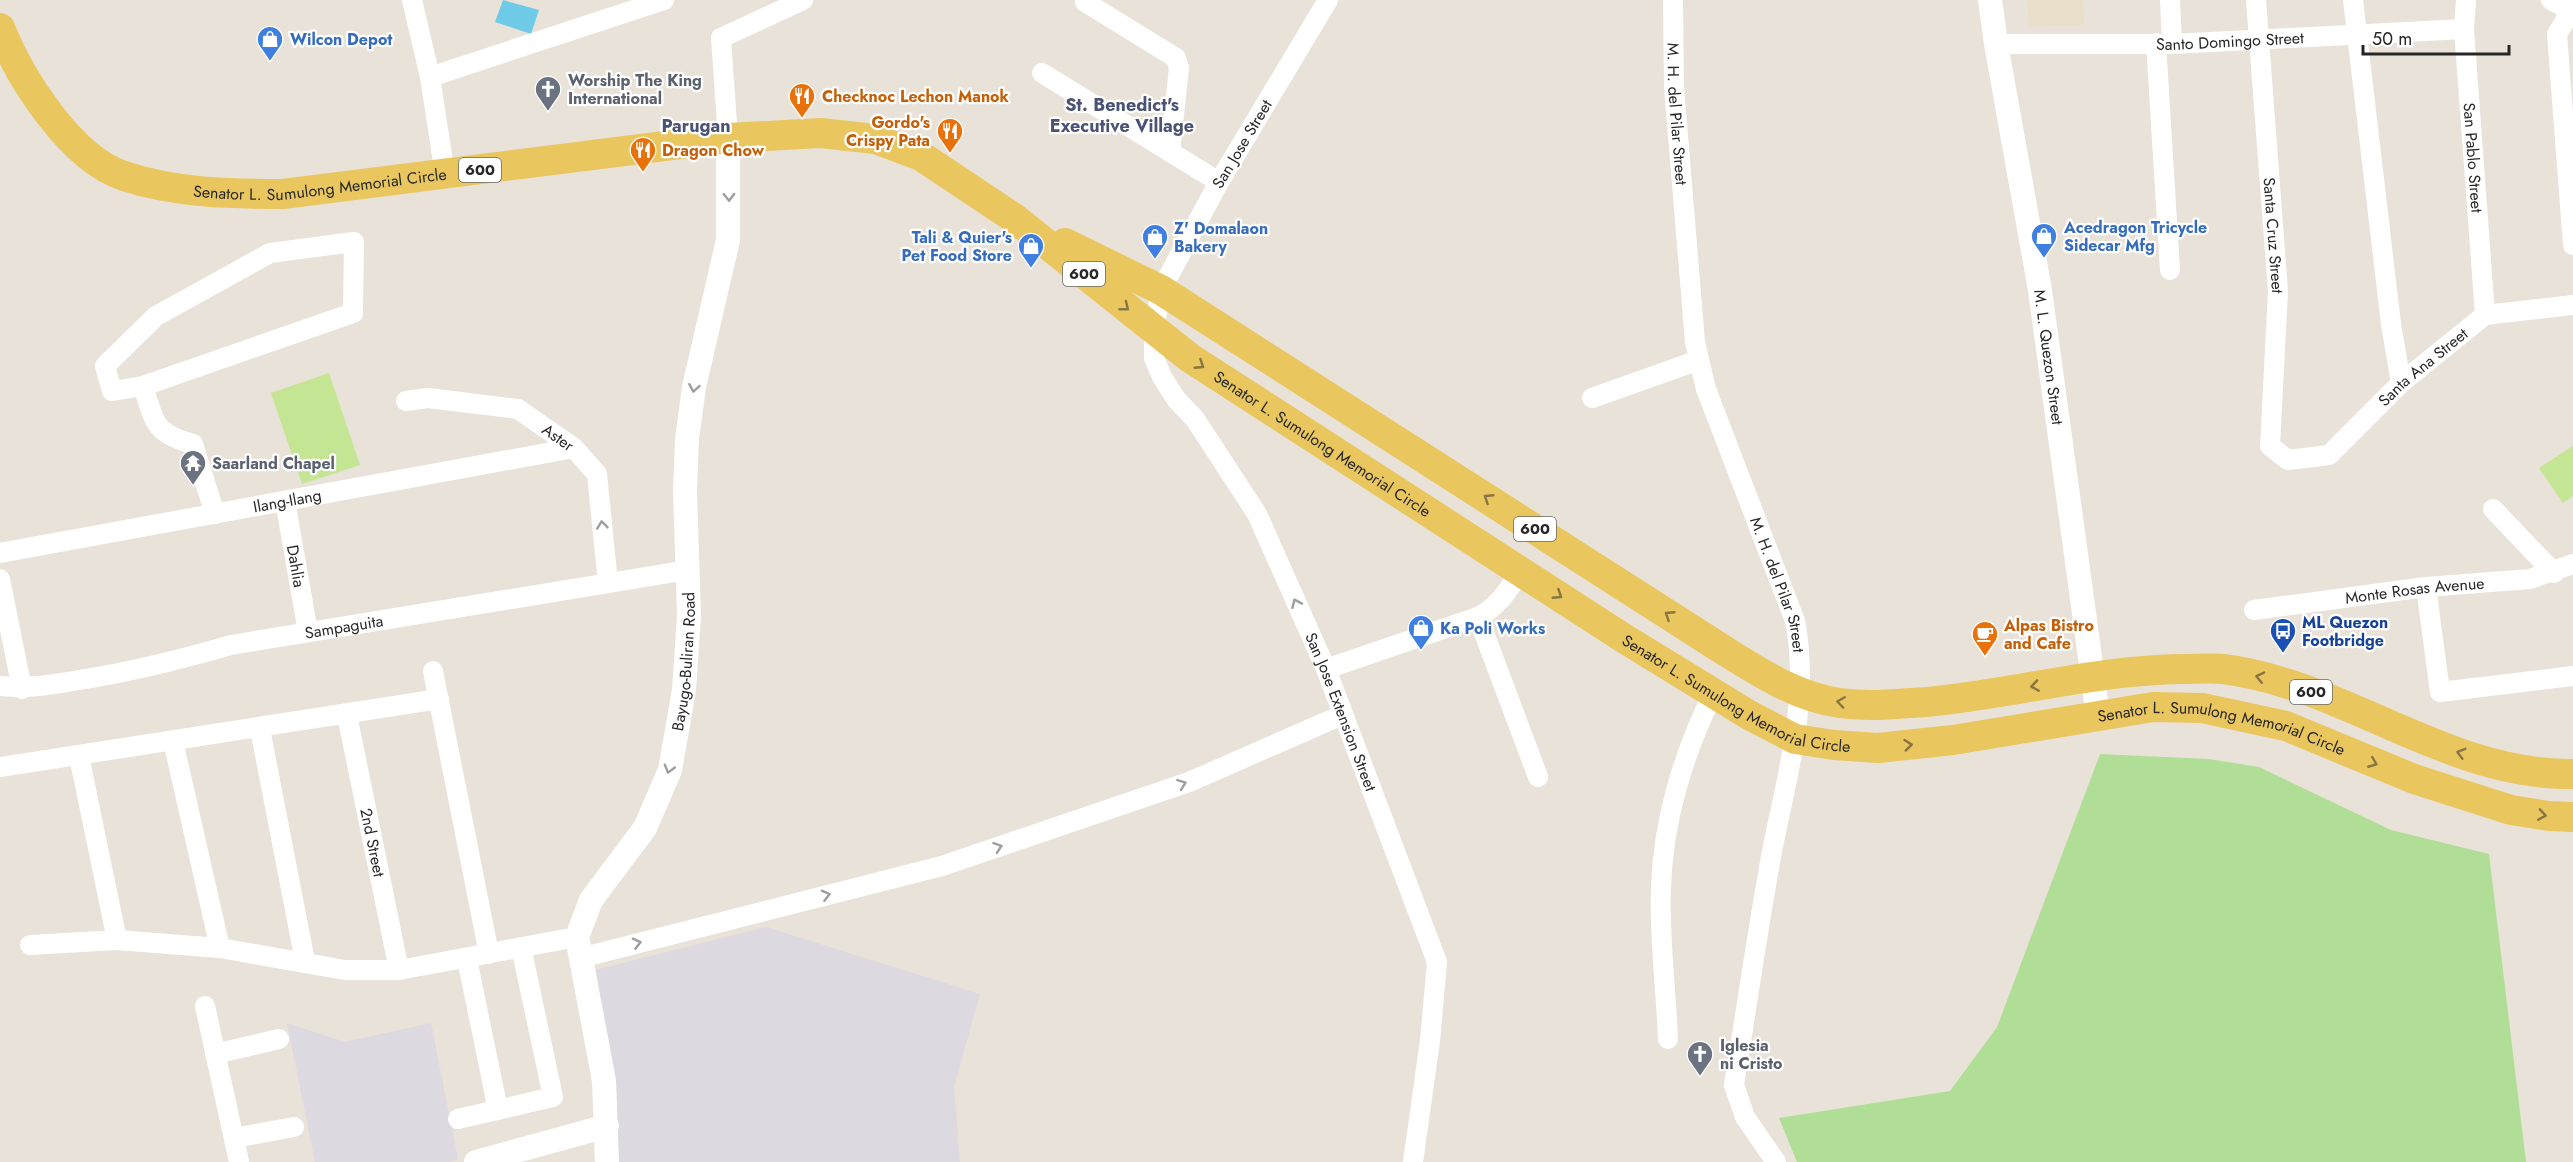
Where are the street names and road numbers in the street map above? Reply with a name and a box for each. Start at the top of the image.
street label: Santo Domingo Street [2156,26,2305,56]
street label: M. H. del Pilar Street [1662,43,1694,186]
street label: San Jose Street [1206,95,1278,193]
street label: San Pablo Street [2458,102,2489,214]
road number: 600 [459,158,501,182]
street label: Senator L. Sumulong Memorial Circle [192,162,448,206]
street label: Santa Cruz Street [2258,176,2290,294]
road number: 600 [1063,262,1105,286]
street label: M. L. Quezon Street [2029,288,2070,426]
street label: Santa Ana Street [2373,322,2472,411]
street label: Senator L. Sumulong Memorial Circle [1209,365,1436,522]
street label: Aster [538,418,579,457]
street label: Ilang-Ilang [251,483,323,518]
street label: M. H. del Pilar Street [1745,513,1811,653]
road number: 600 [1514,517,1556,541]
street label: Dahlia [281,543,311,589]
street label: Monte Rosas Avenue [2344,571,2485,609]
street label: Bayugo-Buliran Road [666,592,701,733]
street label: Sampaguita [303,609,385,644]
street label: San Jose Extension Street [1300,629,1383,794]
street label: Senator L. Sumulong Memorial Circle [1618,629,1851,758]
road number: 600 [2290,680,2332,704]
street label: Senator L. Sumulong Memorial Circle [2096,695,2349,761]
street label: 2nd Street [355,806,391,879]

